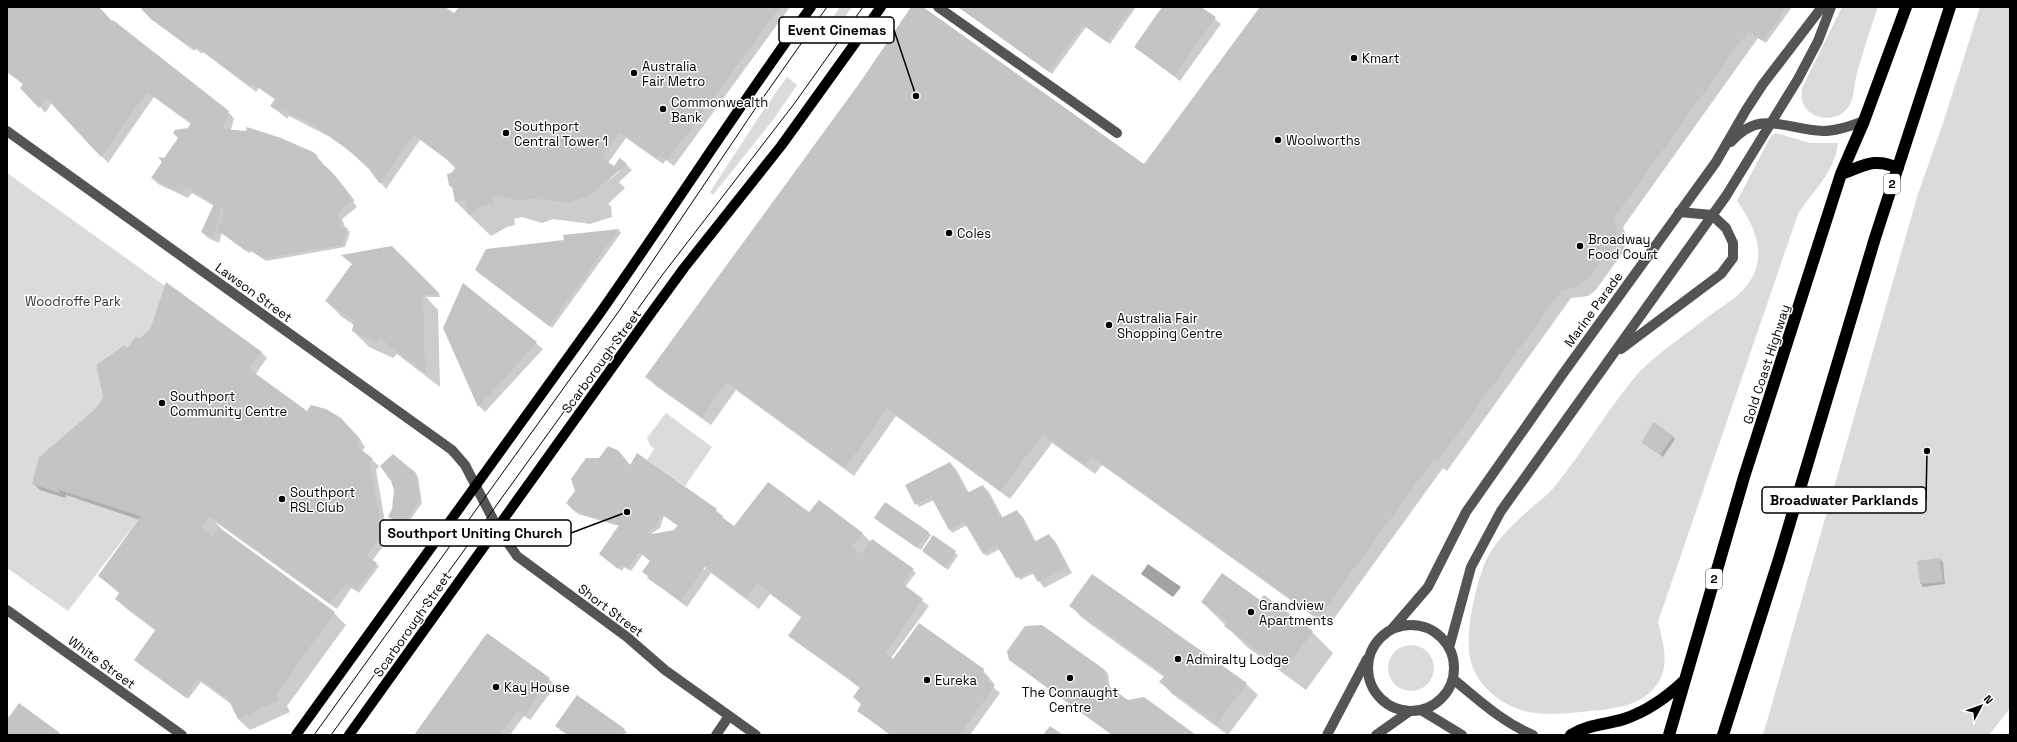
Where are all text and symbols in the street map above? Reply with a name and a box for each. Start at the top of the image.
callout: Event Cinemas [779,17,894,43]
text: Event Cinemas [788,21,886,39]
place label: Kmart [1362,50,1399,67]
marker: Kmart [1349,53,1359,63]
place label: Australia Fair Metro [642,58,705,90]
marker: Australia Fair Metro [629,68,639,78]
place label: Commonwealth Bank [671,94,768,126]
marker: Commonwealth Bank [658,104,668,114]
place label: Southport Central Tower 1 [514,118,608,150]
marker: Southport Central Tower 1 [501,128,511,138]
place label: Woolworths [1286,132,1361,149]
marker: Woolworths [1273,135,1283,145]
road number: 2 [1884,174,1900,194]
place label: Coles [957,225,991,242]
marker: Coles [944,228,954,238]
place label: Broadway Food Court [1588,231,1658,263]
marker: Broadway Food Court [1575,241,1585,251]
street label: Lawson Street [212,259,295,326]
street label: Marine Parade [1560,268,1626,350]
park label: Woodroffe Park [25,293,121,310]
street label: Gold Coast Highway [1739,302,1794,426]
street label: Scarborough Street [558,306,645,417]
place label: Australia Fair Shopping Centre [1117,310,1223,342]
marker: Australia Fair Shopping Centre [1104,320,1114,330]
place label: Southport Community Centre [170,388,287,420]
marker: Southport Community Centre [157,398,167,408]
place label: Southport RSL Club [290,484,355,516]
callout: Broadwater Parklands [1762,487,1926,513]
text: Broadwater Parklands [1770,491,1918,509]
marker: Southport RSL Club [277,494,287,504]
callout: Southport Uniting Church [380,520,571,546]
text: Southport Uniting Church [388,524,562,542]
street label: Scarborough Street [370,568,455,680]
road number: 2 [1706,569,1722,589]
street label: Short Street [574,580,647,641]
place label: Grandview Apartments [1259,597,1334,629]
marker: Grandview Apartments [1246,607,1256,617]
street label: White Street [65,632,139,693]
place label: Admiralty Lodge [1186,651,1289,668]
marker: Admiralty Lodge [1173,654,1183,664]
place label: Eureka [935,672,977,689]
marker: The Connaught Centre [1065,673,1075,683]
marker: Eureka [922,675,932,685]
place label: Kay House [504,679,570,696]
marker: Kay House [491,682,501,692]
place label: The Connaught Centre [1022,684,1118,716]
north arrow [1961,686,2001,726]
text: N [1981,692,1996,707]

